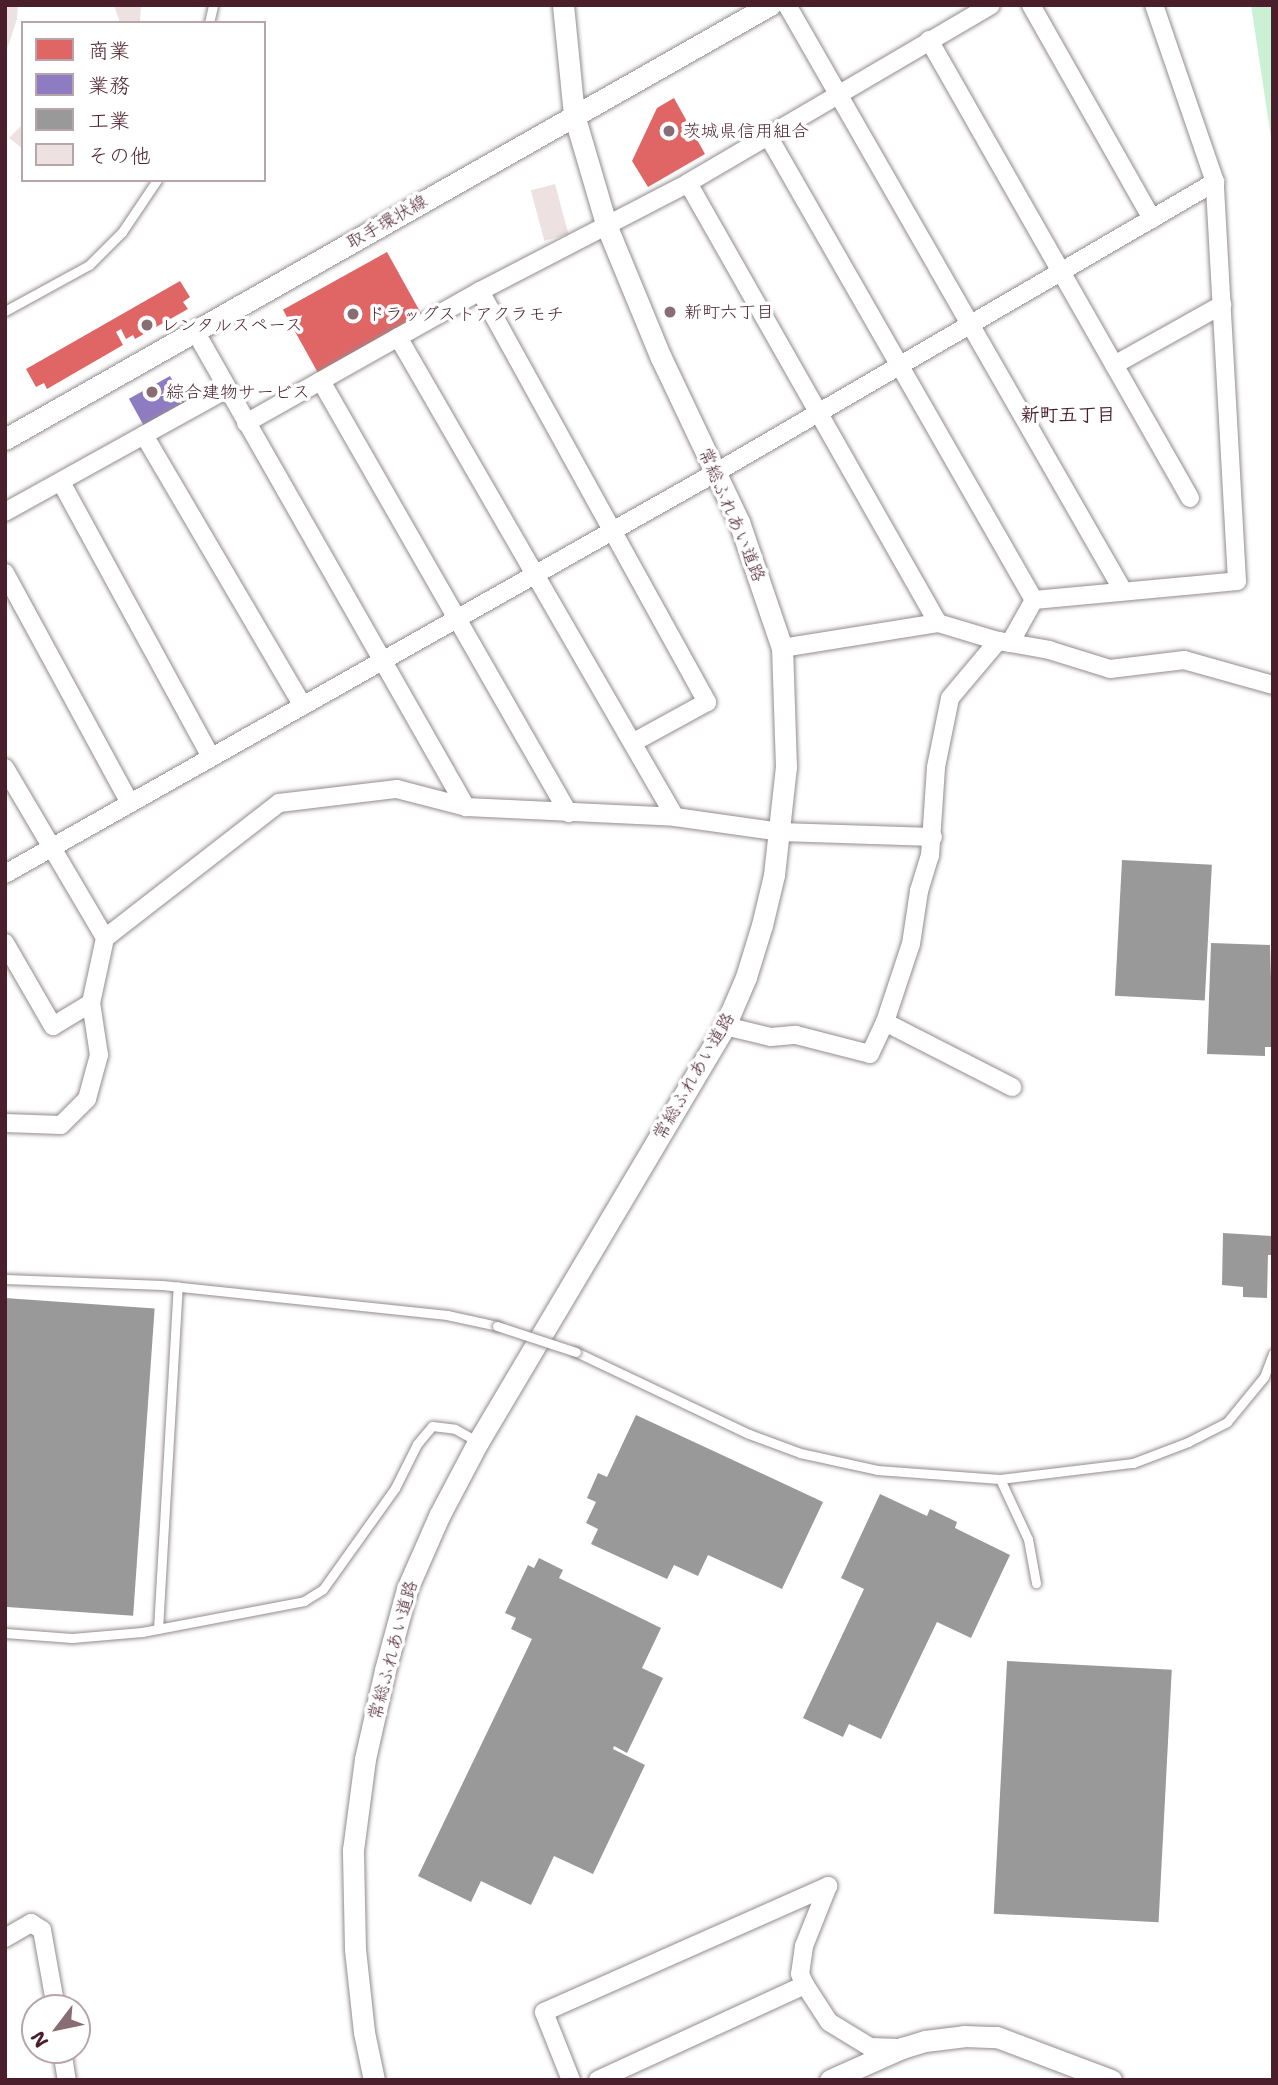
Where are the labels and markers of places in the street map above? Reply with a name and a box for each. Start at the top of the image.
place label: 茨城県信用組合 [683,120,809,142]
marker: 茨城県信用組合 [661,123,677,139]
place label: 新町六丁目 [684,301,774,323]
place label: ドラッグストアクラモチ [367,303,565,325]
marker: 新町六丁目 [662,304,678,320]
marker: ドラッグストアクラモチ [345,306,361,322]
place label: レンタルスペース [161,314,305,336]
marker: レンタルスペース [139,317,155,333]
place label: 綜合建物サービス [166,381,310,403]
marker: 綜合建物サービス [144,384,160,400]

